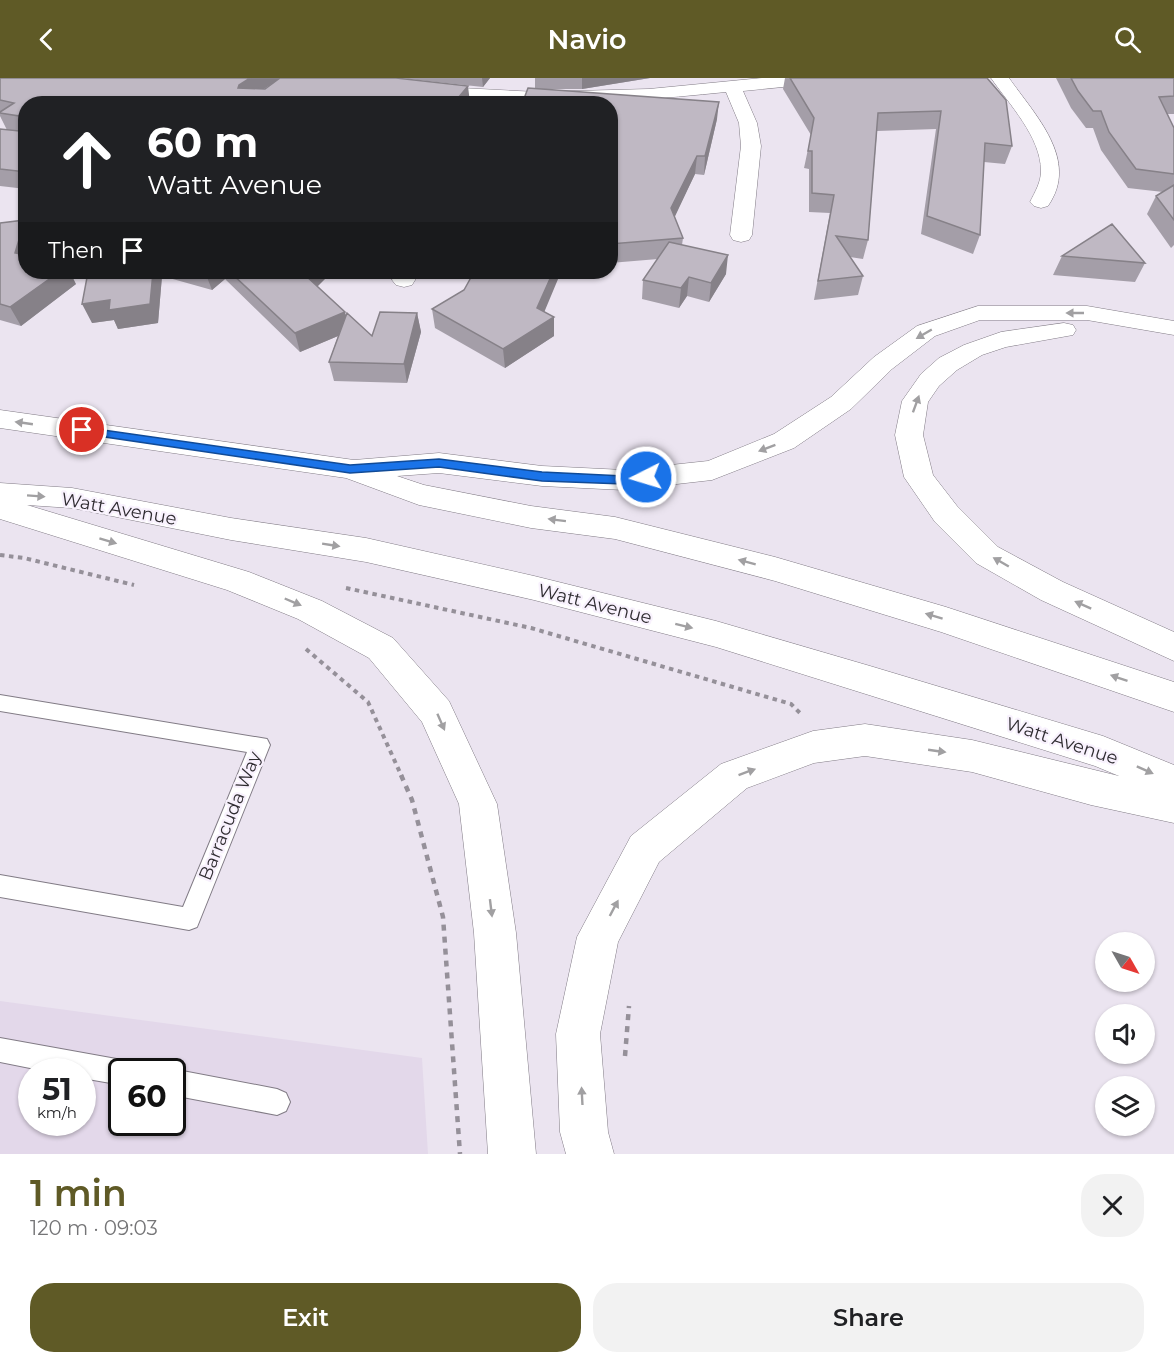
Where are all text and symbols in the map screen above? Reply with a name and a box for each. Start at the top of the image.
icon: back [30,23,63,56]
text: Navio [548,23,626,56]
icon: search [1111,23,1144,56]
text: 60 m [147,116,258,168]
icon: ahead [48,120,126,198]
text: Watt Avenue [147,168,322,201]
icon: arrive [116,234,149,267]
text: Then [48,237,104,264]
one-way arrow [1065,308,1084,318]
one-way arrow [915,329,932,339]
one-way arrow [912,394,922,412]
pin [56,404,107,455]
icon: arrive [65,413,98,446]
one-way arrow [14,418,33,427]
one-way arrow [758,443,776,453]
position arrow [614,445,678,509]
street label: Watt Avenue [60,488,178,530]
one-way arrow [26,491,45,500]
one-way arrow [548,516,567,525]
one-way arrow [99,537,117,546]
one-way arrow [321,540,340,549]
one-way arrow [737,556,756,566]
one-way arrow [993,557,1009,568]
street label: Watt Avenue [536,579,654,629]
one-way arrow [284,597,302,607]
one-way arrow [1074,601,1091,610]
one-way arrow [925,611,943,620]
one-way arrow [675,622,693,632]
one-way arrow [1110,673,1128,683]
one-way arrow [436,713,445,730]
street label: Watt Avenue [1003,713,1121,770]
one-way arrow [927,746,946,755]
street label: Barracuda Way [194,748,266,884]
one-way arrow [1136,765,1154,775]
one-way arrow [738,766,756,776]
one-way arrow [487,899,496,918]
one-way arrow [609,899,619,916]
north arrow [1095,932,1155,992]
map controls [1095,932,1155,1136]
button: sound [1095,1004,1155,1064]
speed limit sign: 60 [108,1058,186,1136]
text: 51 [42,1071,72,1108]
button: layers [1095,1076,1155,1136]
one-way arrow [577,1087,586,1106]
text: km/h [37,1103,77,1122]
text: 1 min [30,1171,127,1215]
button: close [1081,1174,1144,1237]
text: 120 m · 09:03 [30,1216,158,1240]
button: Exit [30,1283,581,1352]
button: Share [593,1283,1144,1352]

